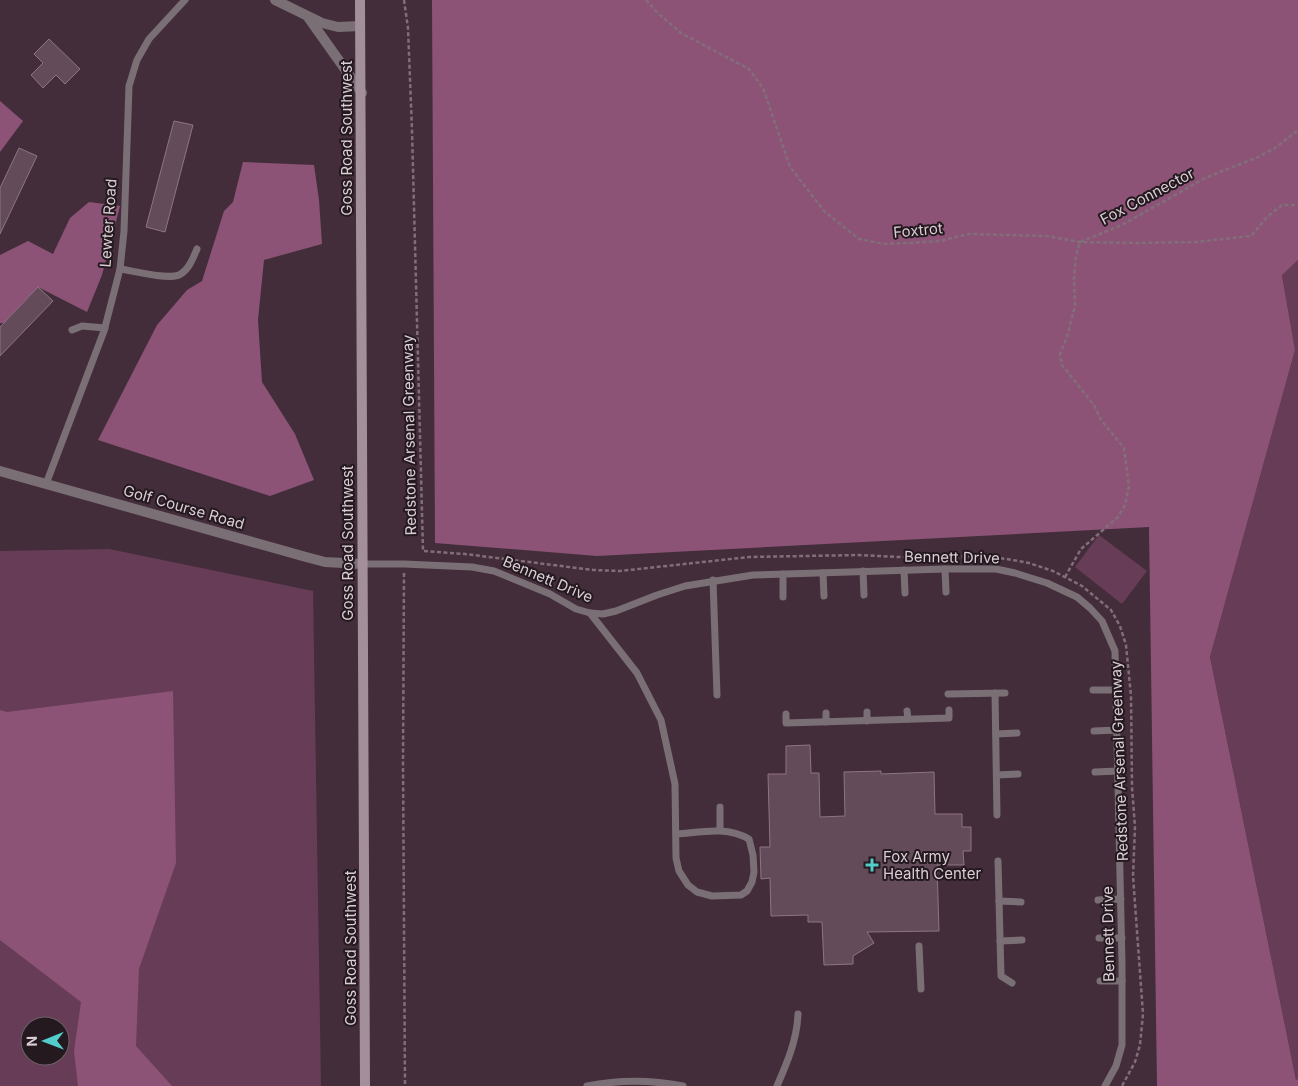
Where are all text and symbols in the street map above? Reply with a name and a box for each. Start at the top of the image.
street label: Goss Road Southwest [337,60,356,216]
street label: Fox Connector [1097,163,1198,229]
street label: Lewter Road [95,178,121,268]
street label: Foxtrot [892,218,944,242]
street label: Redstone Arsenal Greenway [398,334,420,535]
street label: Goss Road Southwest [338,465,357,621]
street label: Golf Course Road [121,481,247,533]
street label: Bennett Drive [904,547,1000,567]
street label: Bennett Drive [500,552,596,606]
street label: Redstone Arsenal Greenway [1106,660,1132,862]
place label: Fox Army Health Center [883,847,981,883]
marker: Fox Army Health Center [865,858,879,872]
street label: Goss Road Southwest [341,870,360,1026]
street label: Bennett Drive [1098,886,1118,982]
north arrow [20,1016,70,1066]
text: N [23,1036,40,1047]

